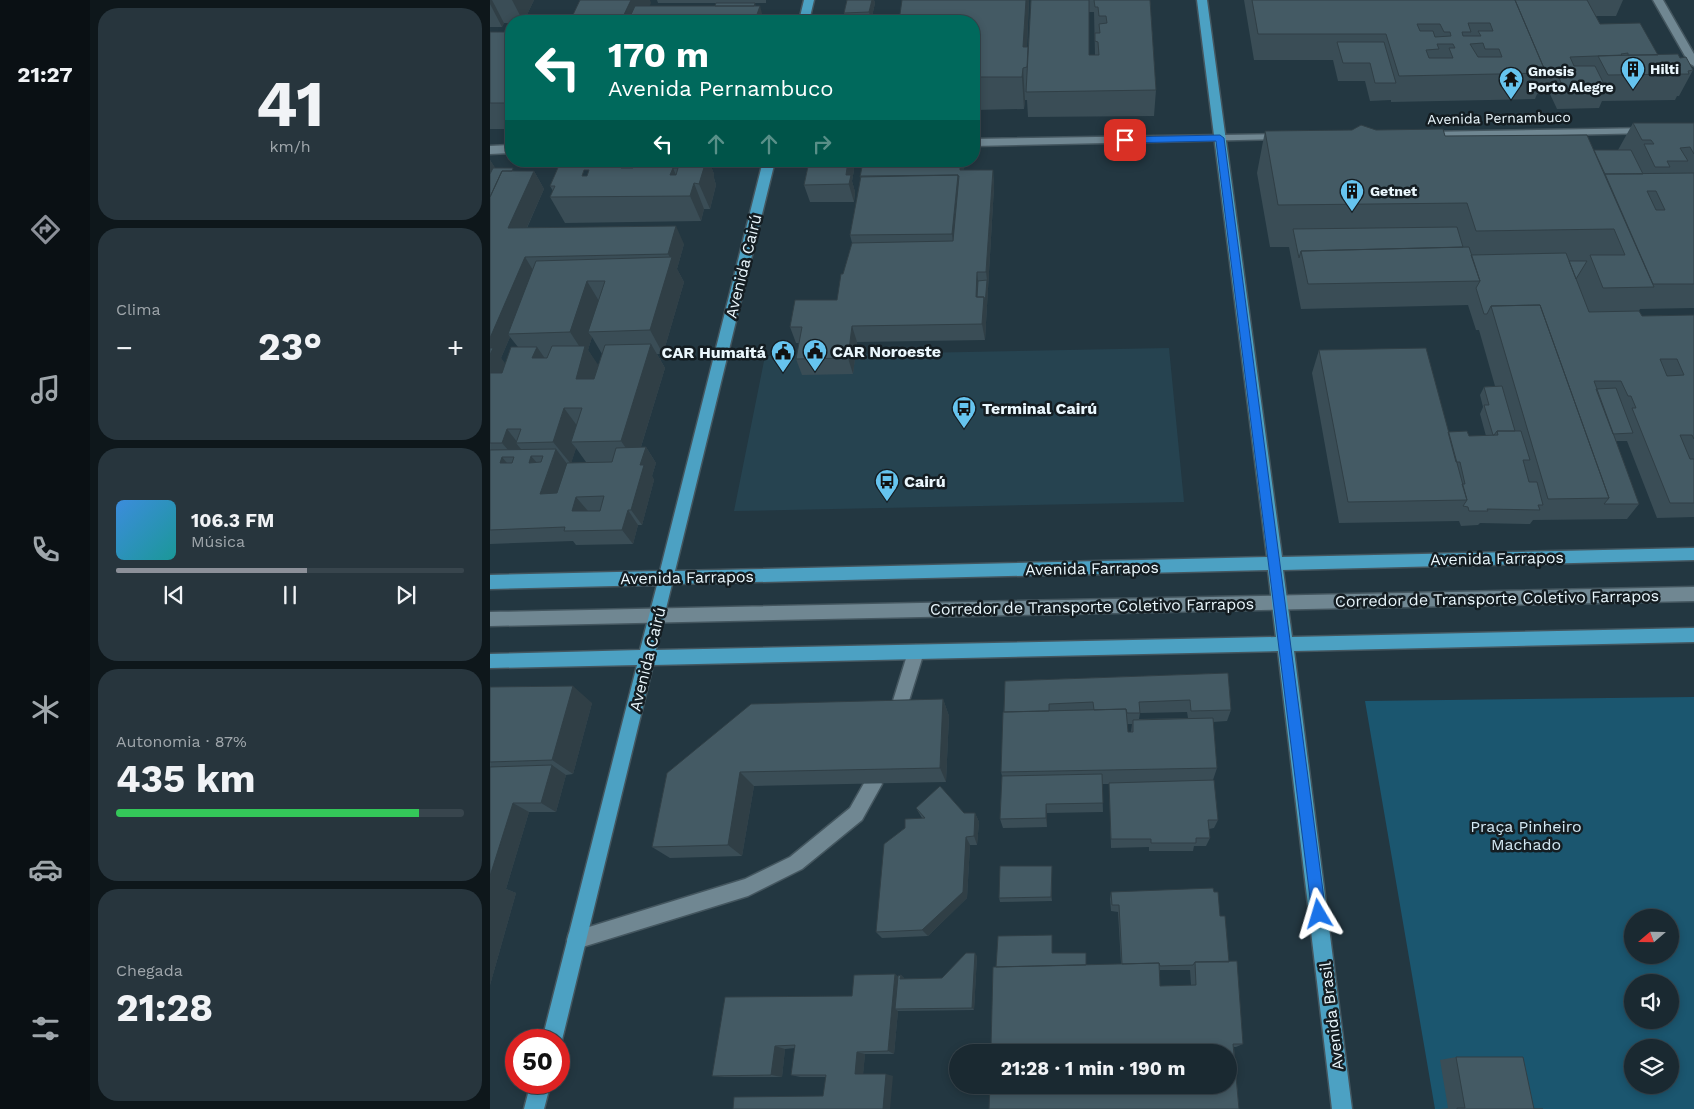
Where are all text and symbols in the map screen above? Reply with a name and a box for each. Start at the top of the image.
text: 170 m [608,34,709,76]
icon: left [525,35,590,100]
building icon: Hilti [1620,56,1646,90]
place label: Hilti [1650,61,1679,77]
text: 21:27 [17,62,73,87]
place label: Gnosis Porto Alegre [1528,63,1614,95]
text: 41 [256,66,324,142]
temple icon: Gnosis Porto Alegre [1498,66,1524,100]
text: Avenida Pernambuco [608,76,833,101]
street label: Avenida Pernambuco [1427,109,1571,127]
pin [1104,119,1146,161]
icon: arrive [1111,126,1139,154]
icon: left [649,130,677,158]
icon: ahead [702,130,730,158]
icon: ahead [755,130,783,158]
icon: right [808,130,836,158]
text: km/h [269,137,311,156]
building icon: Getnet [1339,178,1365,212]
place label: Getnet [1370,183,1417,199]
icon: directions [28,212,63,247]
street label: Avenida Cairú [721,212,766,320]
text: Clima [116,300,160,319]
text: 23° [258,325,322,369]
text: − [116,331,133,364]
text: + [447,331,464,364]
public building icon: CAR Noroeste [802,338,828,372]
public building icon: CAR Humaitá [770,339,796,373]
place label: CAR Noroeste [832,342,941,361]
place label: CAR Humaitá [662,343,767,362]
icon: music [28,372,63,407]
bus stop icon: Terminal Cairú [951,395,977,429]
place label: Terminal Cairú [982,399,1097,418]
bus stop icon: Cairú [874,468,900,502]
place label: Cairú [904,472,946,491]
text: 106.3 FM [191,509,274,532]
icon: phone [28,532,63,567]
text: Música [191,532,245,551]
street label: Avenida Farrapos [1430,548,1564,569]
street label: Avenida Farrapos [1025,558,1159,579]
street label: Avenida Farrapos [620,567,754,588]
icon: previous [160,581,188,609]
icon: pause [276,581,304,609]
icon: next [392,581,420,609]
street label: Corredor de Transporte Coletivo Farrapos [1335,586,1659,611]
street label: Corredor de Transporte Coletivo Farrapos [930,594,1254,619]
street label: Avenida Cairú [625,605,670,713]
icon: climate [28,692,63,727]
text: Autonomia · 87% [116,732,247,751]
text: 435 km [116,757,256,801]
park label: Praça Pinheiro Machado [1470,817,1582,854]
icon: car [28,852,63,887]
position arrow [1292,887,1344,939]
north arrow [1624,909,1679,964]
map controls [1624,909,1679,1094]
street label: Avenida Brasil [1315,960,1348,1071]
text: Chegada [116,961,183,980]
button: sound [1624,974,1679,1029]
text: 21:28 [116,986,213,1030]
icon: filters [28,1011,63,1046]
speed limit sign: 50 [505,1029,570,1094]
button: layers [1624,1039,1679,1094]
text: 21:28 · 1 min · 190 m [1001,1057,1185,1080]

